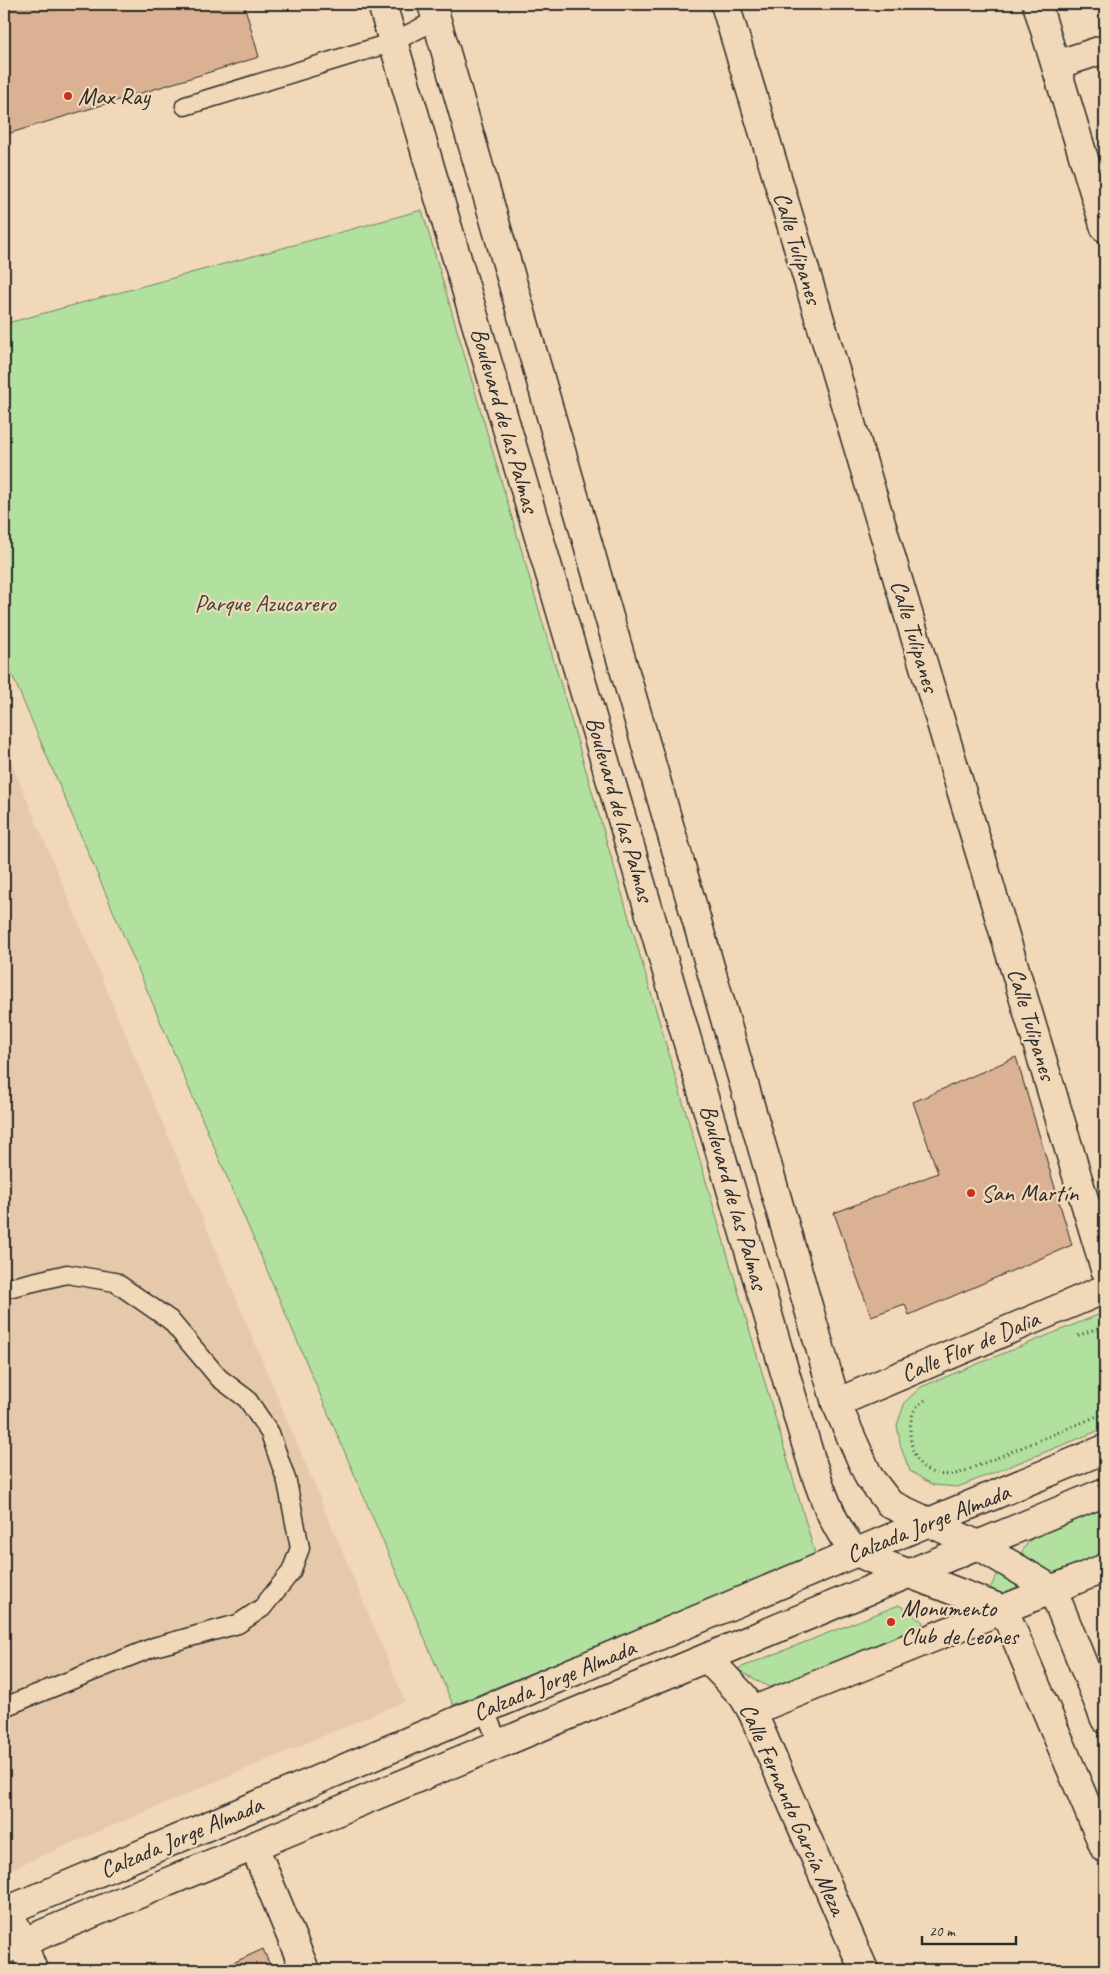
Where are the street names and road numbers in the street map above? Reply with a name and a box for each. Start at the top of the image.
street label: Calle Tulipanes [767,188,830,309]
street label: Boulevard de las Palmas [464,324,547,519]
street label: Calle Tulipanes [884,576,947,697]
street label: Boulevard de las Palmas [579,713,662,908]
street label: Calle Tulipanes [1001,964,1064,1085]
street label: Boulevard de las Palmas [693,1101,776,1296]
street label: Calle Flor de Dalia [896,1303,1045,1389]
street label: Calzada Jorge Almada [842,1476,1016,1569]
street label: Calzada Jorge Almada [468,1632,641,1728]
street label: Calle Fernando García Meza [733,1698,854,1922]
street label: Calzada Jorge Almada [95,1789,268,1885]

